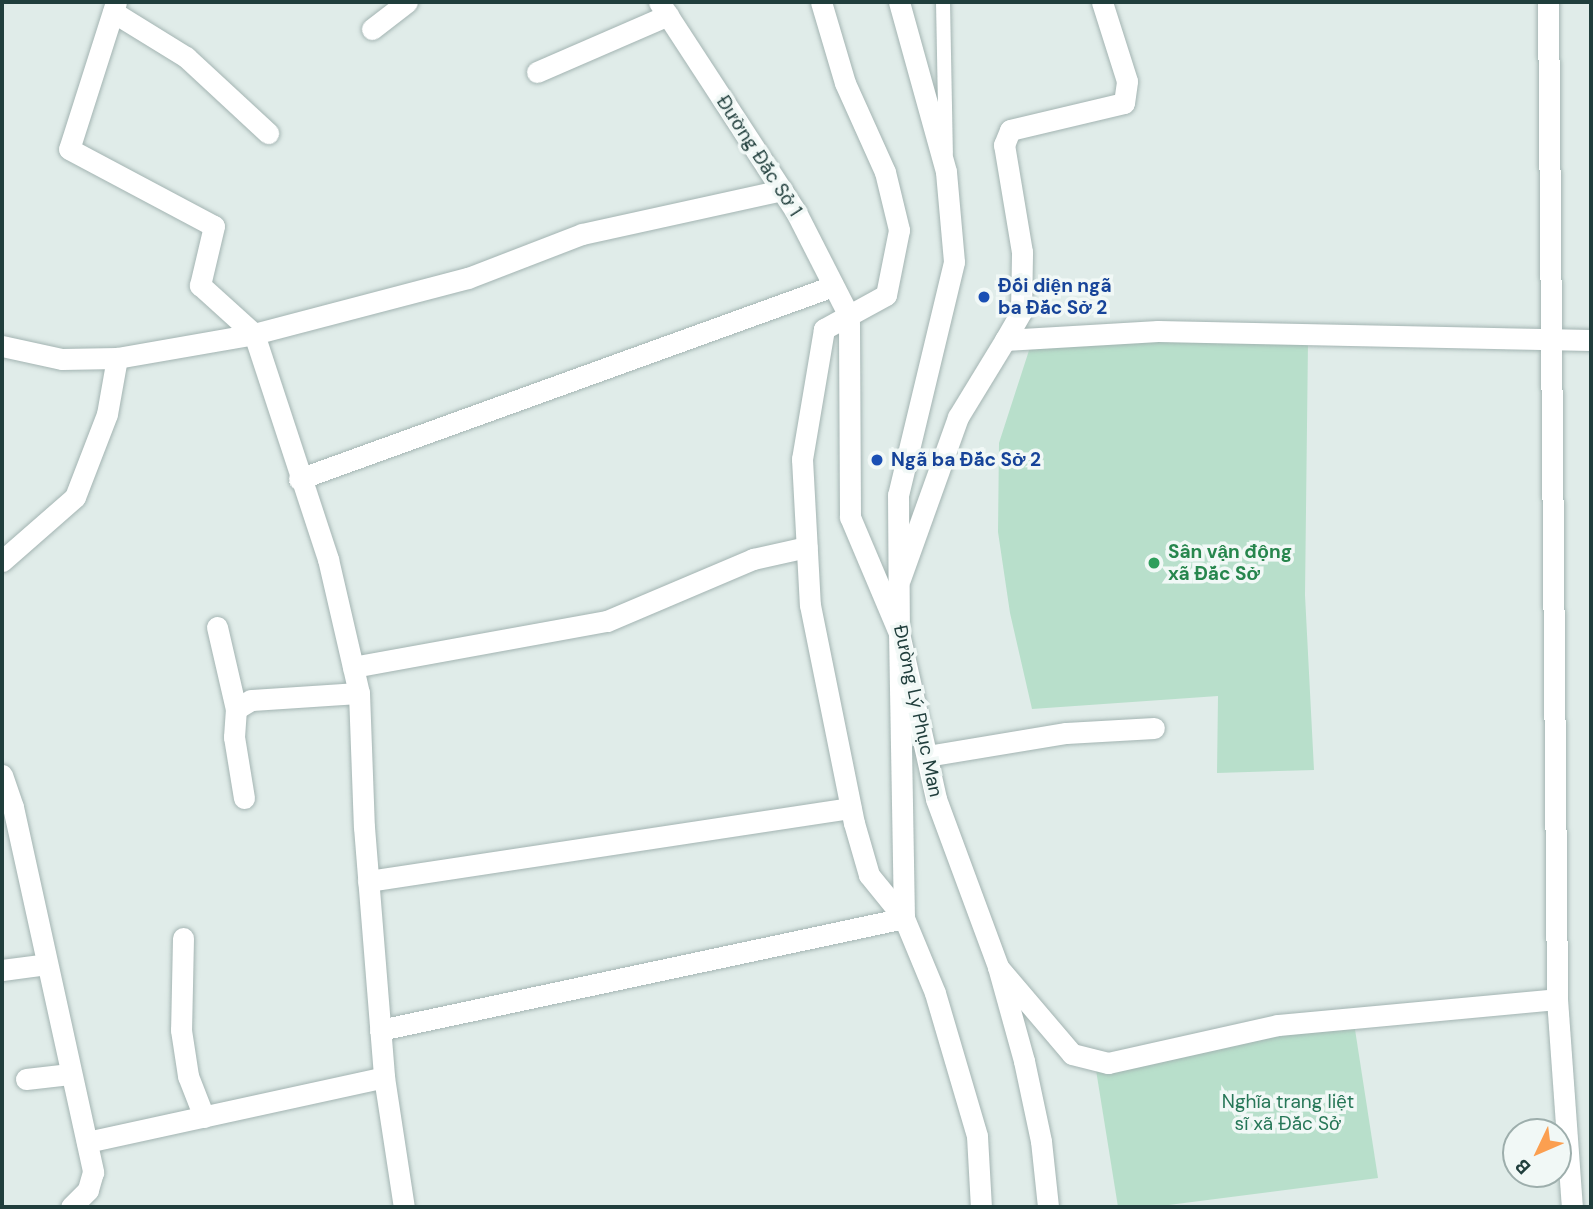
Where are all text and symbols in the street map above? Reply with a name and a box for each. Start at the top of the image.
street label: Đường Đắc Sở 1 [711,91,807,221]
place label: Đối diện ngã ba Đắc Sở 2 [998,275,1112,319]
marker: Đối diện ngã ba Đắc Sở 2 [976,289,992,305]
place label: Ngã ba Đắc Sở 2 [891,449,1041,471]
marker: Ngã ba Đắc Sở 2 [869,452,885,468]
place label: Sân vận động xã Đắc Sở [1168,541,1292,585]
marker: Sân vận động xã Đắc Sở [1146,555,1162,571]
street label: Đường Lý Phục Man [889,623,947,799]
park label: Nghĩa trang liệt sĩ xã Đắc Sở [1222,1091,1354,1135]
north arrow [1502,1118,1572,1188]
text: B [1510,1154,1536,1180]

